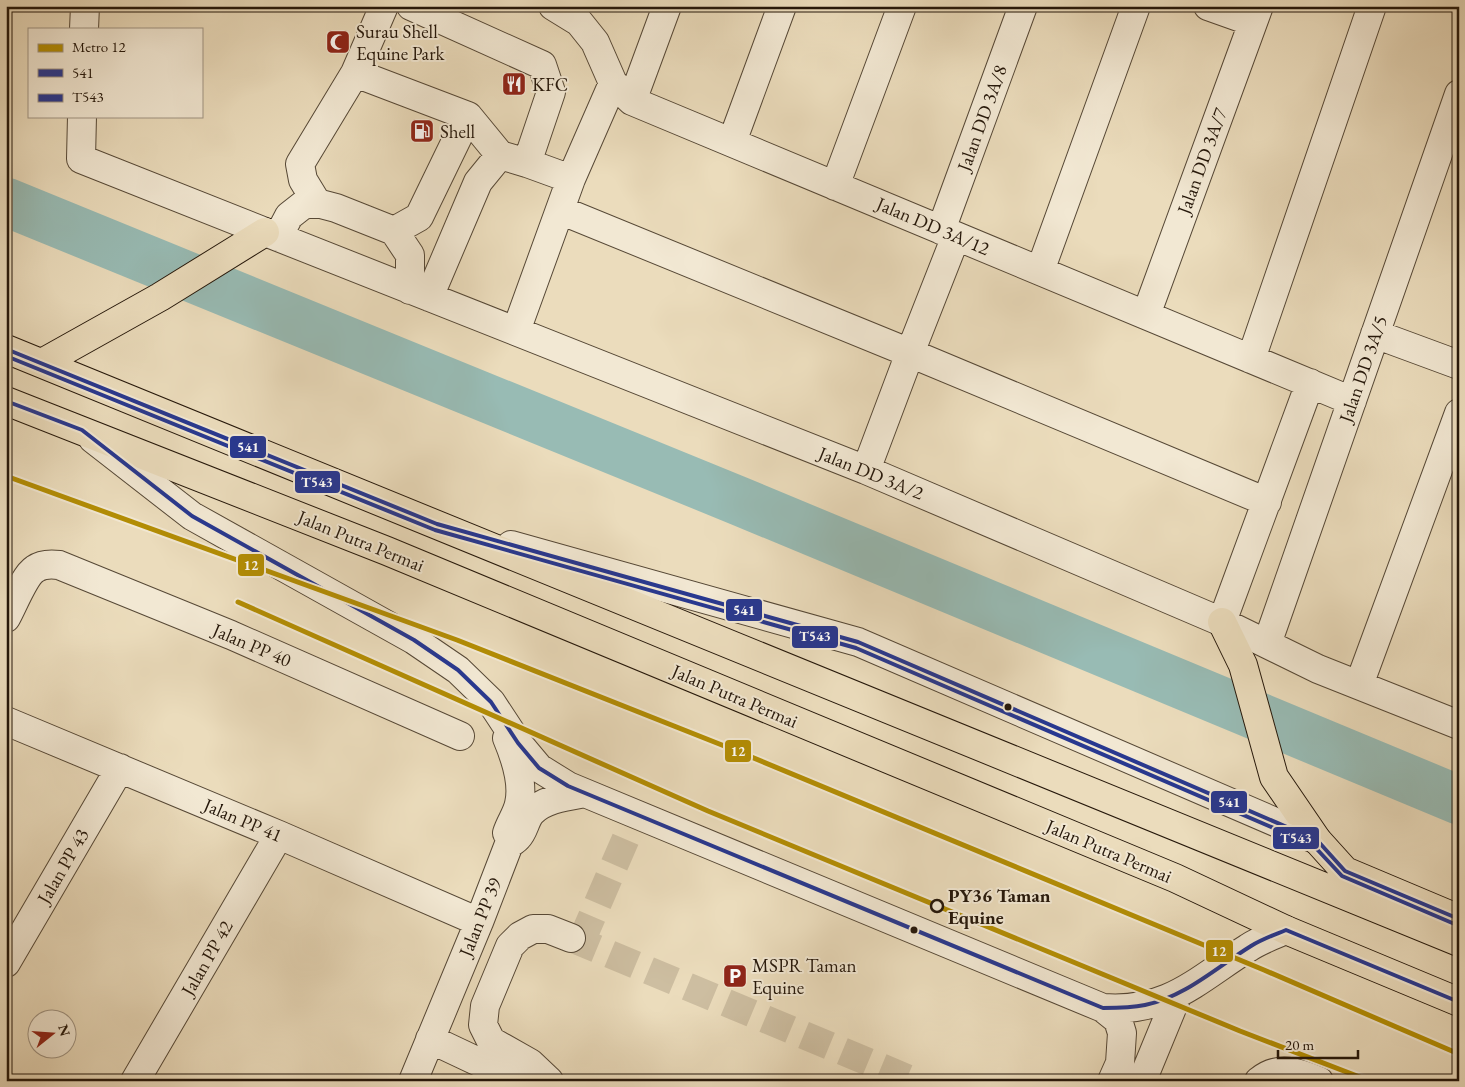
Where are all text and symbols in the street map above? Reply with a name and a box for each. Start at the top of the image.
place label: Surau Shell Equine Park [356,19,446,66]
legend [28,28,202,118]
mosque icon: Surau Shell Equine Park [325,29,351,55]
text: Metro 12 [72,37,126,56]
street label: Jalan DD 3A/8 [951,61,1013,177]
text: 541 [72,63,94,82]
restaurant icon: KFC [501,71,527,97]
place label: KFC [532,72,568,97]
text: T543 [72,87,104,106]
street label: Jalan DD 3A/7 [1171,104,1233,220]
fuel station icon: Shell [409,118,435,144]
place label: Shell [440,119,476,144]
street label: Jalan DD 3A/12 [871,190,993,261]
street label: Jalan DD 3A/5 [1332,312,1393,428]
line badge: 541 [229,435,267,459]
text: 541 [237,438,259,456]
street label: Jalan DD 3A/2 [813,440,927,505]
line badge: T543 [294,470,341,494]
text: T543 [301,473,333,491]
street label: Jalan Putra Permai [292,503,428,578]
line badge: 12 [237,553,265,577]
text: 12 [244,556,259,574]
line badge: 541 [725,598,763,622]
text: 541 [733,601,755,619]
street label: Jalan PP 40 [207,616,295,673]
line badge: T543 [791,625,839,649]
text: T543 [799,627,831,645]
street label: Jalan Putra Permai [666,657,802,734]
unlabelled marker [1003,702,1013,712]
line badge: 12 [724,739,752,763]
text: 12 [731,742,746,760]
line badge: 541 [1210,790,1248,814]
street label: Jalan PP 41 [198,791,286,848]
text: 541 [1218,793,1240,811]
street label: Jalan Putra Permai [1040,812,1176,889]
street label: Jalan PP 43 [30,824,95,910]
line badge: T543 [1272,826,1320,850]
text: T543 [1280,829,1312,847]
street label: Jalan PP 39 [452,874,507,962]
place label: PY36 Taman Equine [948,883,1051,930]
marker: PY36 Taman Equine [930,899,944,913]
street label: Jalan PP 42 [174,916,239,1002]
unlabelled marker [909,925,919,935]
line badge: 12 [1205,939,1234,963]
text: 12 [1212,942,1227,960]
place label: MSPR Taman Equine [752,953,857,1000]
parking icon: MSPR Taman Equine [722,963,748,989]
north arrow [28,1010,78,1060]
text: N [54,1022,75,1039]
scale bar [1278,1027,1358,1059]
text: 20 m [1285,1035,1314,1054]

